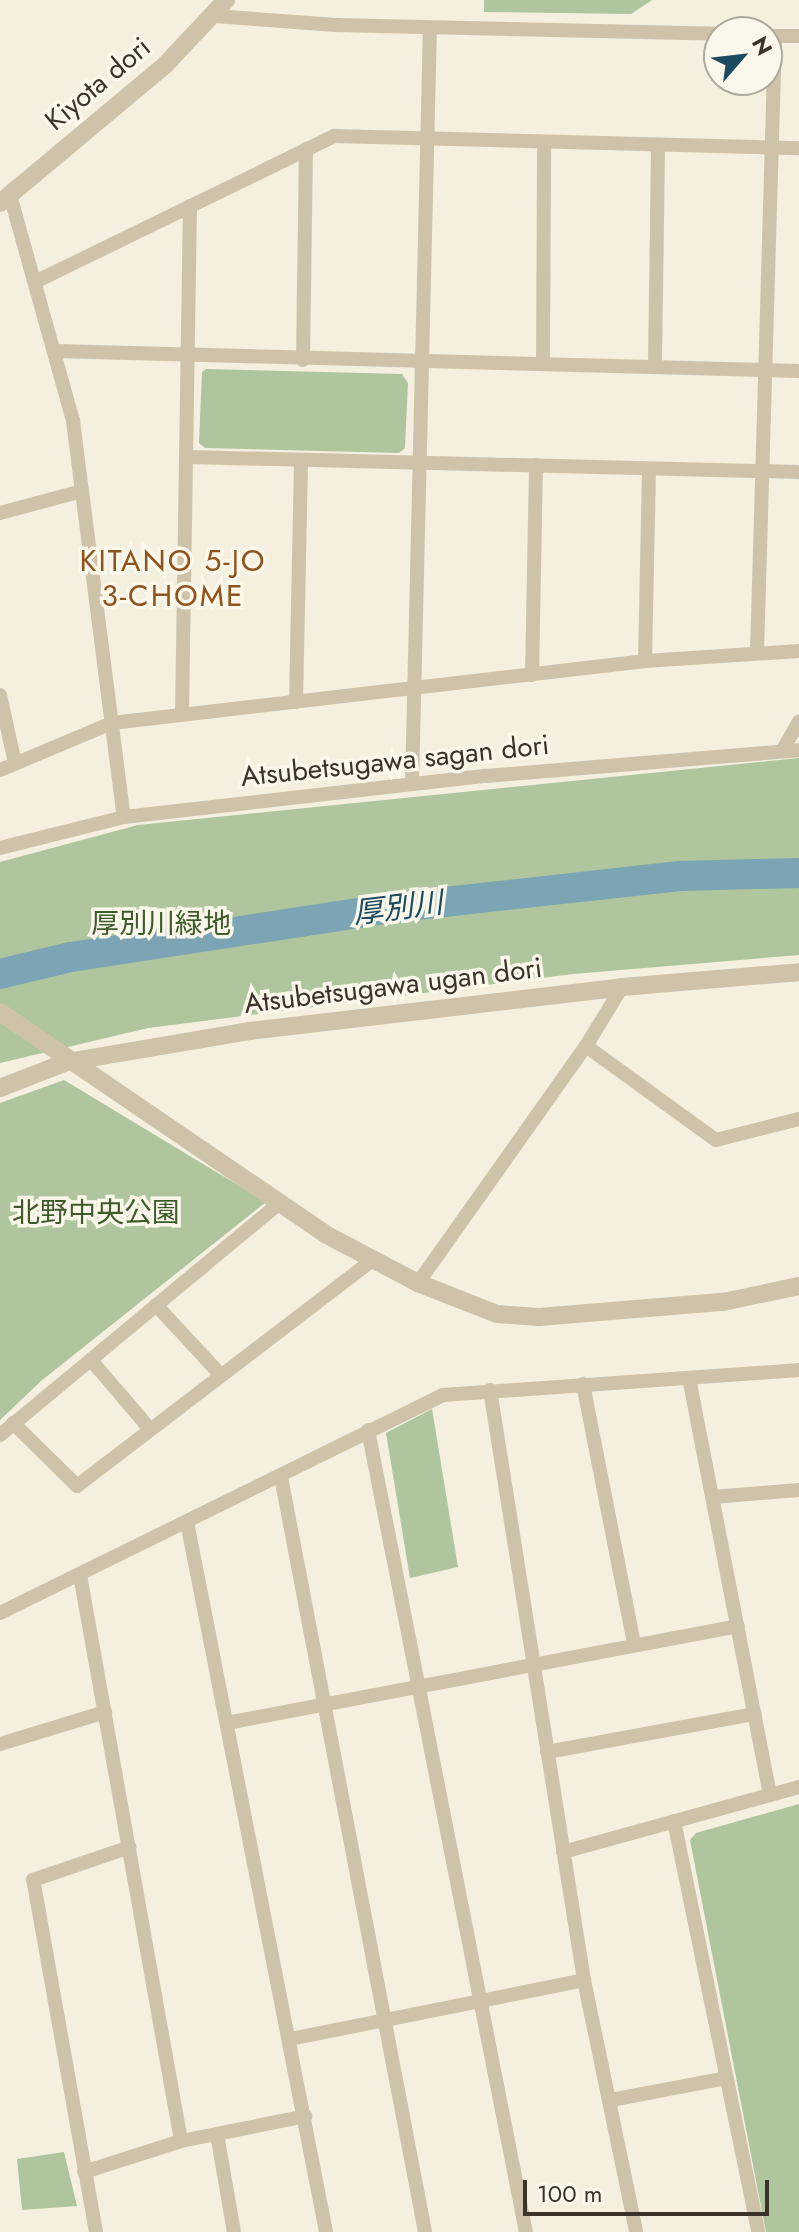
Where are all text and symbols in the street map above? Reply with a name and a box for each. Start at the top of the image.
north arrow [703,16,783,96]
street label: Kiyota dori [39,30,157,138]
text: N [744,30,781,61]
district label: KITANO 5-JO 3-CHOME [79,543,267,614]
street label: Atsubetsugawa sagan dori [239,728,551,794]
water label: 厚別川 [351,885,445,931]
park label: 厚別川緑地 [91,907,231,941]
street label: Atsubetsugawa ugan dori [242,951,544,1021]
park label: 北野中央公園 [12,1196,180,1230]
scale bar [527,2164,773,2214]
text: 100 m [537,2176,603,2211]

